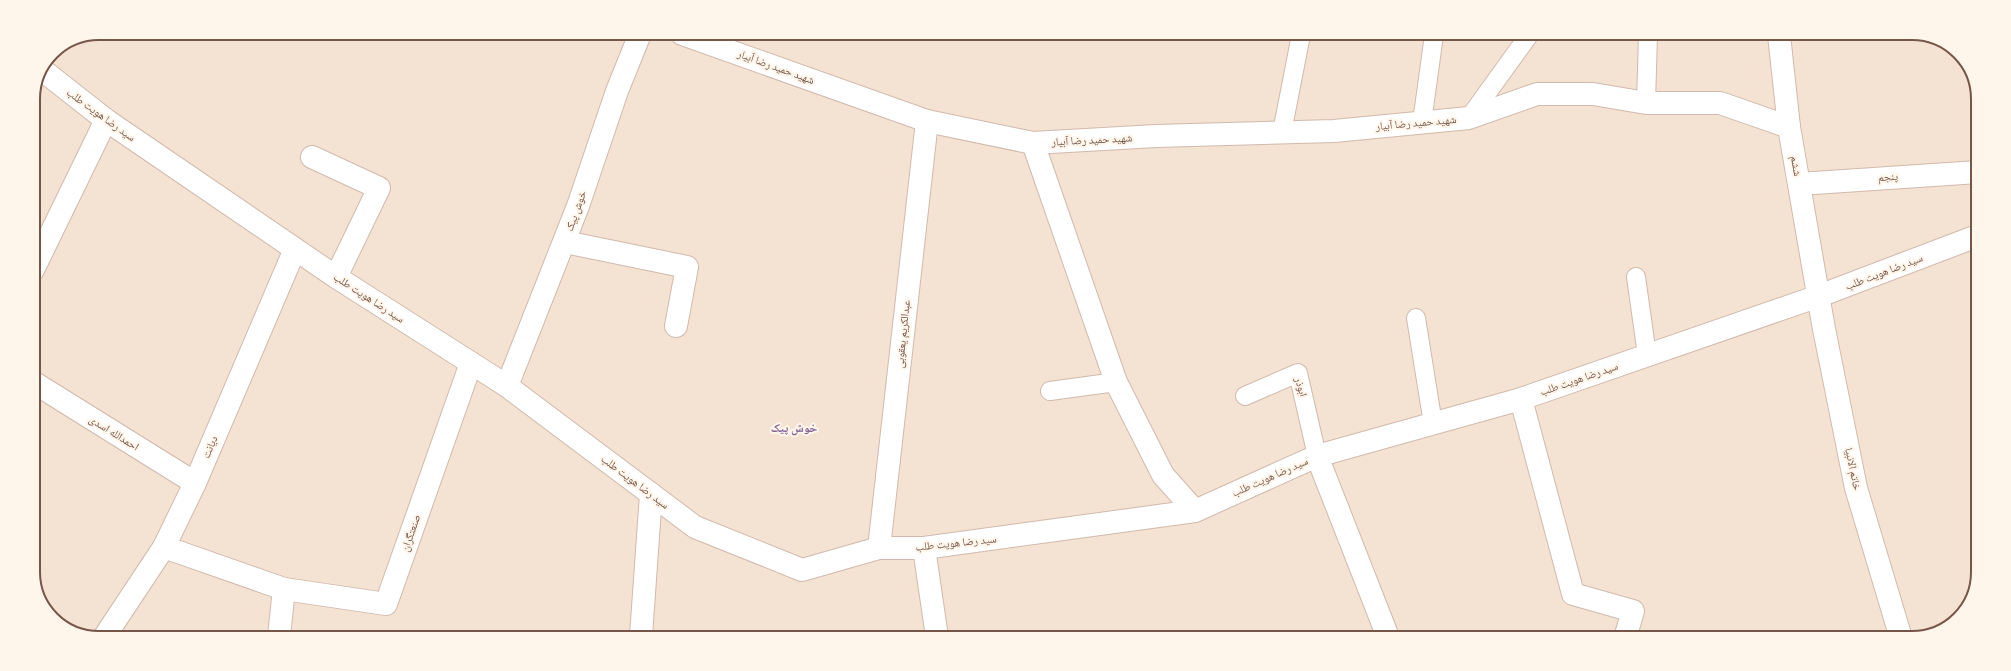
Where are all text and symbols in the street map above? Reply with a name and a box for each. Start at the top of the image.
street label: شهید حمید رضا آبیار [735,47,816,87]
street label: سید رضا هویت طلب [64,86,138,144]
street label: شهید حمید رضا آبیار [1374,113,1457,133]
street label: شهید حمید رضا آبیار [1050,131,1133,149]
street label: ششم [1787,155,1804,177]
street label: پنجم [1878,170,1899,185]
street label: خوش پیک [563,189,589,233]
street label: سید رضا هویت طلب [1843,251,1925,293]
street label: سید رضا هویت طلب [331,270,407,326]
street label: عبدالکریم یعقوبی [893,299,914,369]
street label: سید رضا هویت طلب [1538,360,1620,398]
street label: ابوذر [1292,375,1310,398]
street label: احمدالله اسدی [87,413,141,453]
district label: خوش پیک [771,421,818,436]
street label: دیانت [199,433,221,460]
street label: خاتم الانبیا [1841,447,1864,492]
street label: سید رضا هویت طلب [598,452,672,512]
street label: سید رضا هویت طلب [1230,454,1310,500]
street label: صنعتگران [399,512,423,554]
street label: سید رضا هویت طلب [915,532,997,554]

